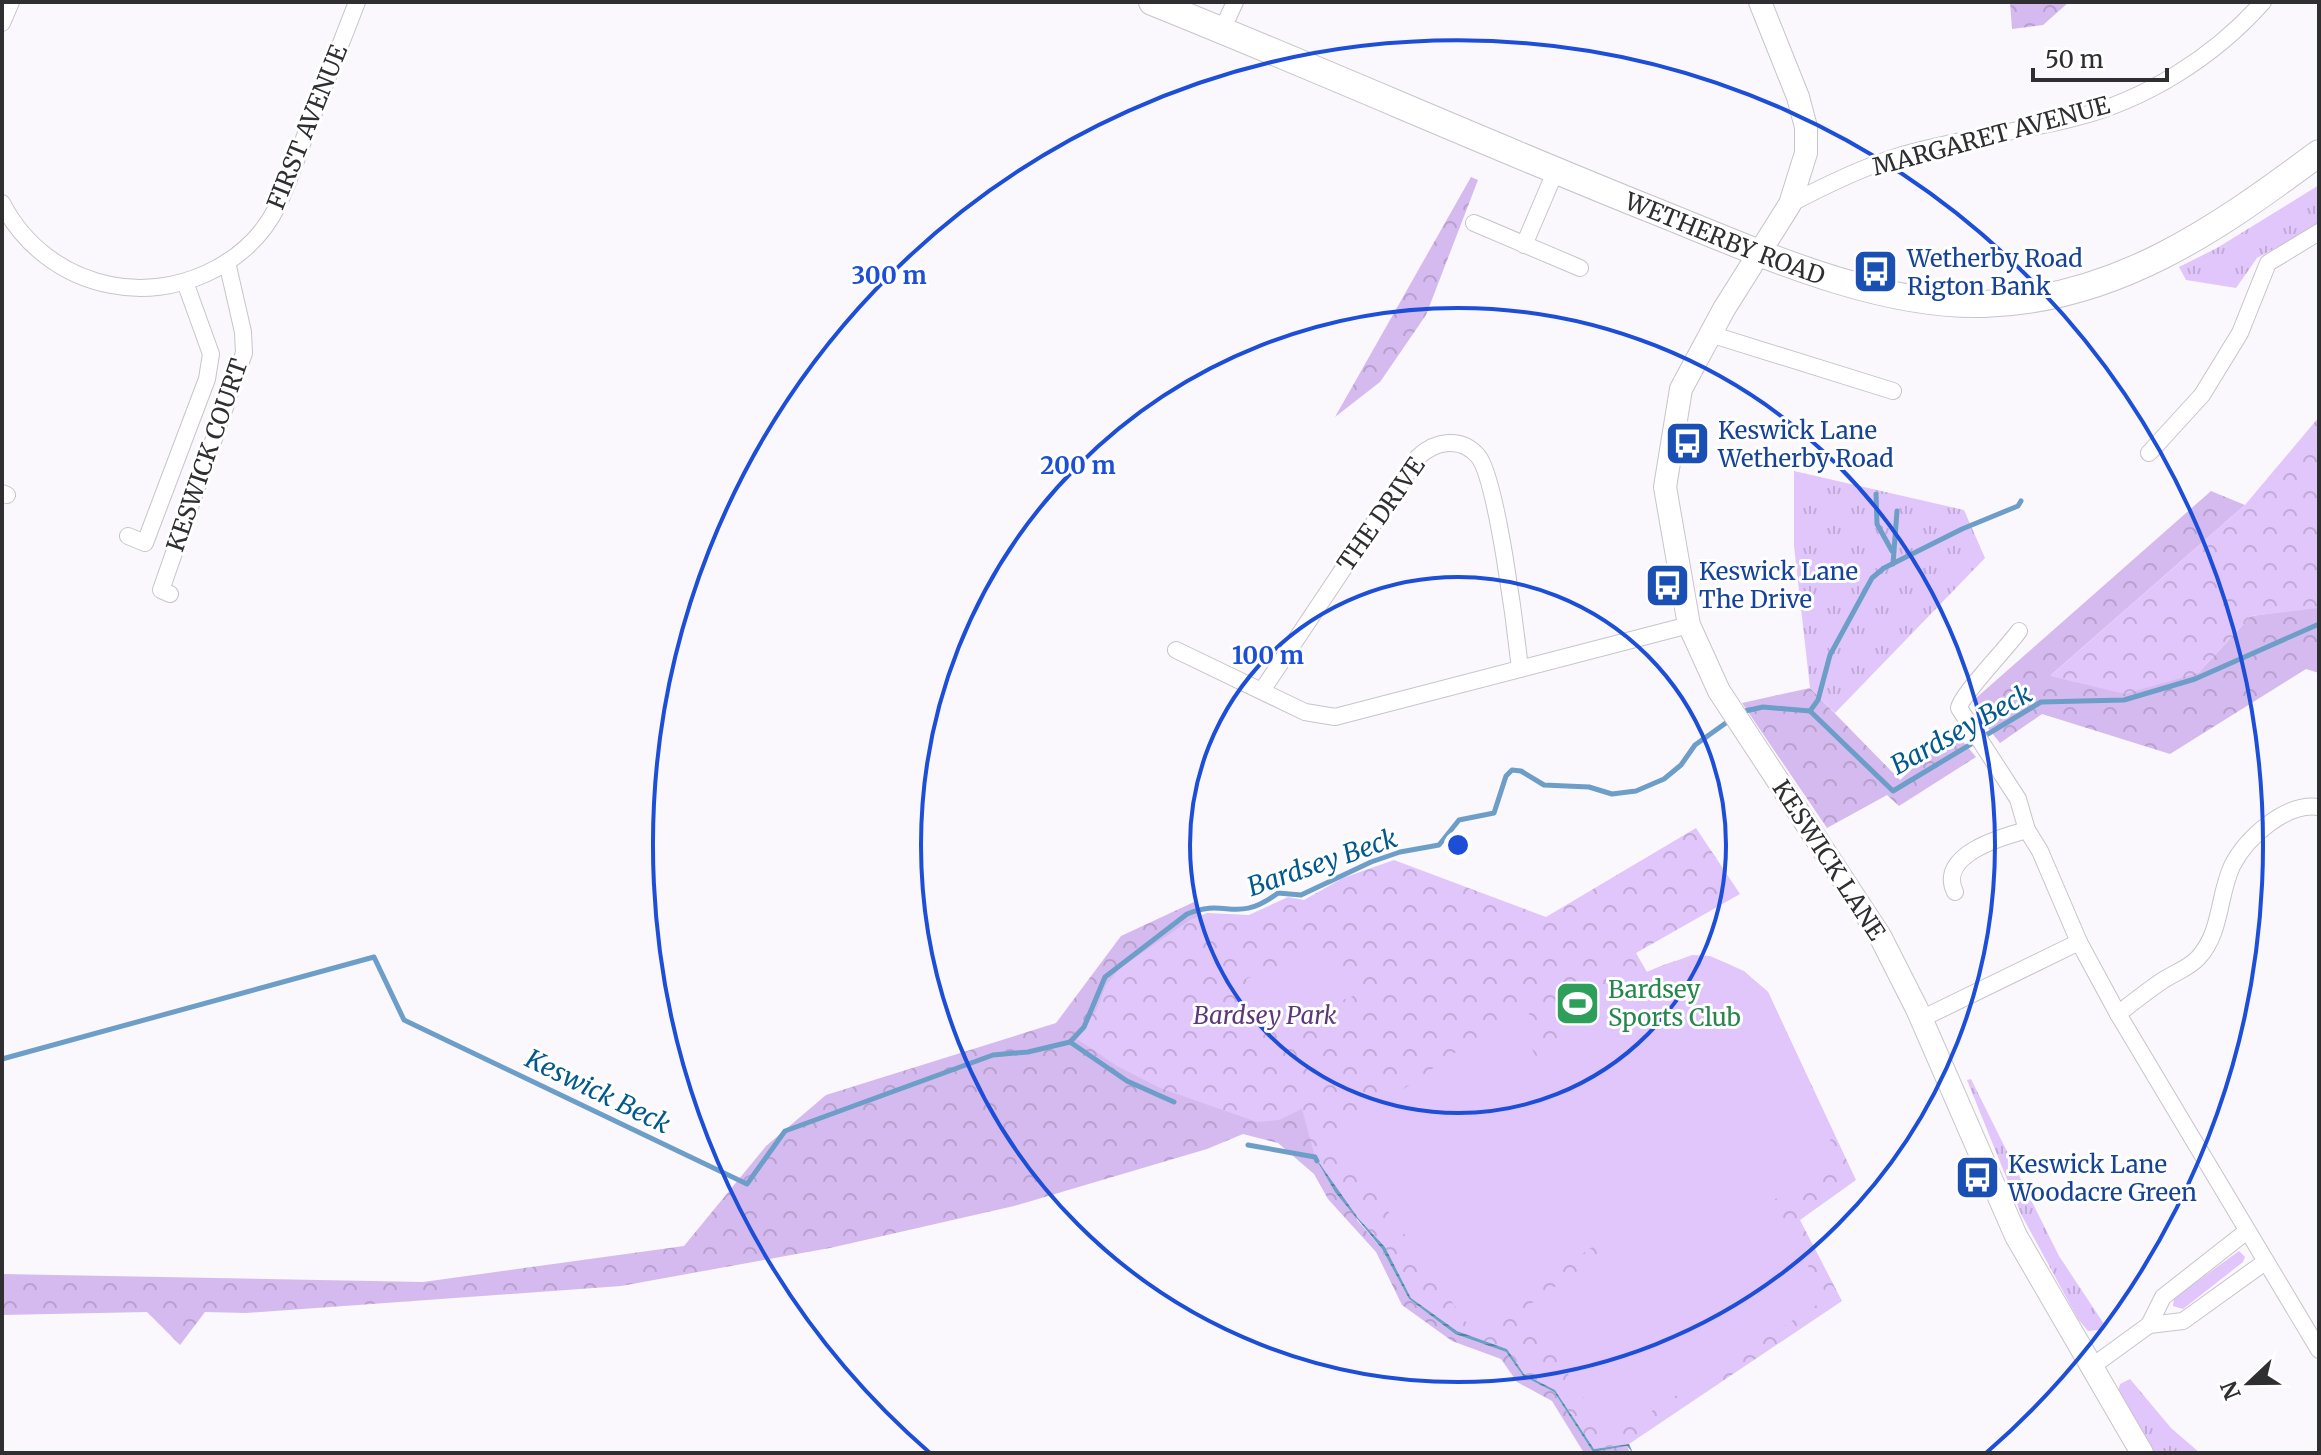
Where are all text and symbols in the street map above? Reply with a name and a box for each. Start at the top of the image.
scale bar [2033,32,2167,82]
street label: FIRST AVENUE [260,39,354,214]
text: 50 m [2045,44,2104,75]
street label: MARGARET AVENUE [1869,89,2114,183]
street label: WETHERBY ROAD [1620,185,1829,291]
place label: Wetherby Road Rigton Bank [1906,243,2083,302]
bus stop icon: Wetherby Road Rigton Bank [1852,248,1900,296]
text: 300 m [851,260,927,291]
street label: KESWICK COURT [159,354,255,555]
place label: Keswick Lane Wetherby Road [1717,415,1894,474]
bus stop icon: Keswick Lane Wetherby Road [1663,420,1711,468]
text: 200 m [1040,450,1116,481]
street label: THE DRIVE [1330,450,1432,577]
place label: Keswick Lane The Drive [1699,556,1858,615]
bus stop icon: Keswick Lane The Drive [1644,561,1692,609]
text: 100 m [1232,640,1304,671]
water label: Bardsey Beck [1885,677,2037,781]
street label: KESWICK LANE [1766,774,1893,947]
water label: Bardsey Beck [1243,821,1401,903]
centre of rings [1444,831,1472,859]
place label: Bardsey Sports Club [1608,974,1741,1033]
sports icon: Bardsey Sports Club [1553,979,1601,1027]
park label: Bardsey Park [1193,1000,1337,1031]
water label: Keswick Beck [519,1041,676,1140]
place label: Keswick Lane Woodacre Green [2007,1149,2197,1208]
bus stop icon: Keswick Lane Woodacre Green [1953,1154,2001,1202]
north arrow [2209,1343,2289,1423]
text: N [2214,1377,2247,1404]

